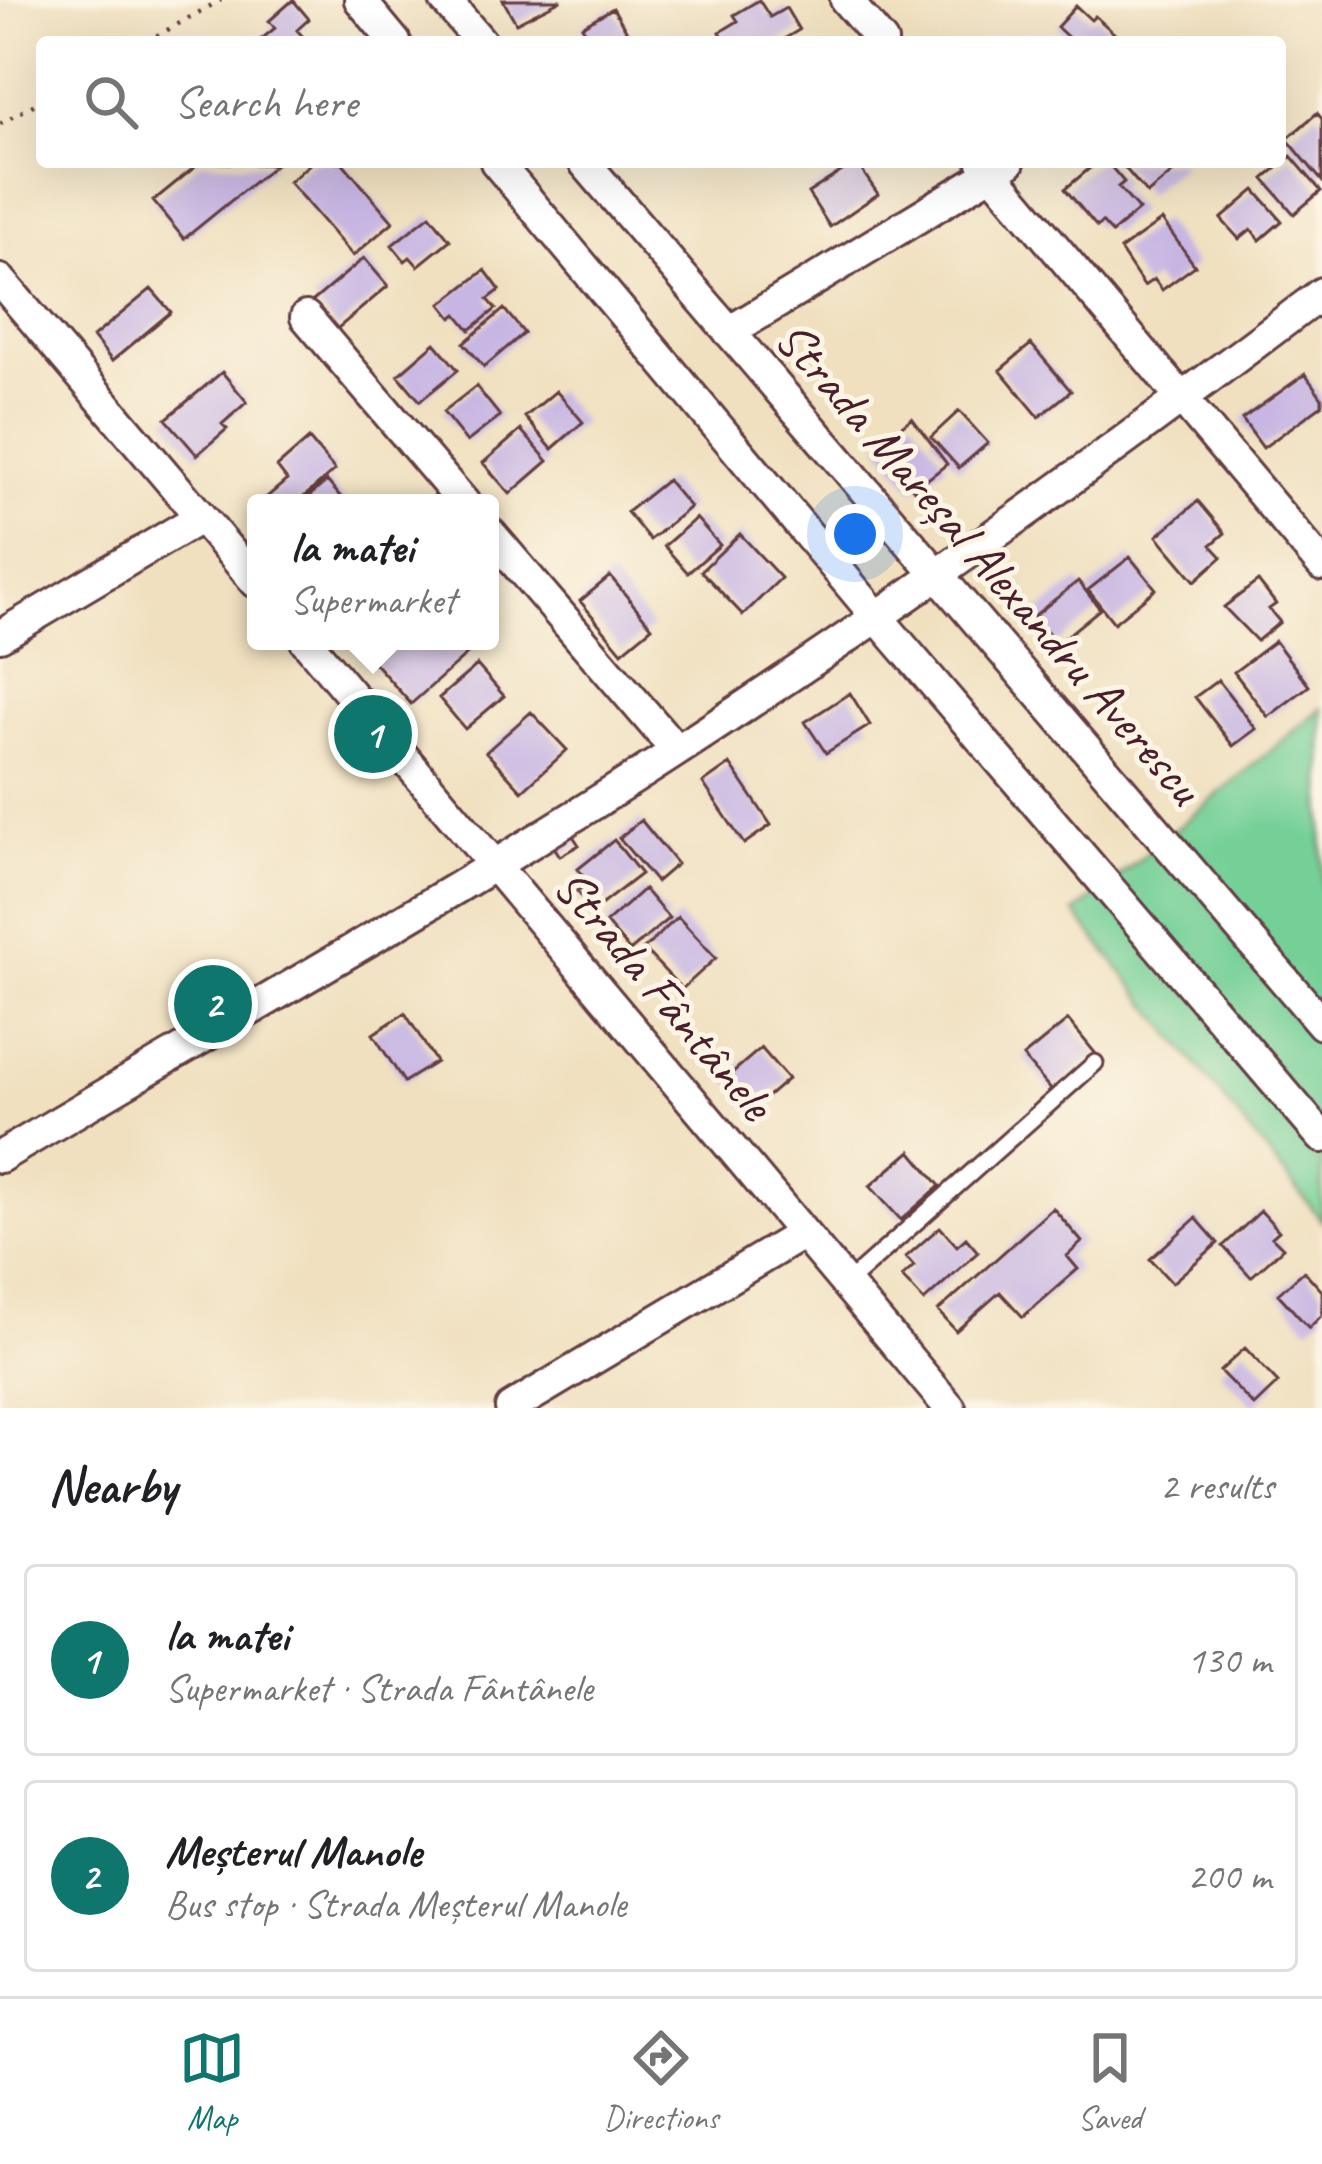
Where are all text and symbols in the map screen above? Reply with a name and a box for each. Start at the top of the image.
search box [36,36,1286,168]
icon: search [78,69,144,135]
text: Search here [174,74,357,131]
street label: Strada Mareșal Alexandru Averescu [762,307,1218,819]
popup [247,494,499,650]
your location [825,504,885,564]
text: la matei [290,519,414,576]
text: Supermarket [290,576,456,625]
pin: 1 [334,689,412,779]
street label: Strada Fântânele [540,855,790,1135]
pin: 2 [174,959,252,1049]
text: Nearby [48,1454,176,1518]
text: 2 results [1160,1462,1274,1511]
text: la matei [165,1607,289,1664]
text: 1 [81,1636,99,1685]
text: 130 m [1187,1636,1271,1685]
text: Supermarket · Strada Fântânele [165,1664,593,1713]
text: Meșterul Manole [165,1823,422,1880]
text: 2 [81,1852,99,1901]
text: 200 m [1187,1852,1271,1901]
text: Bus stop · Strada Meșterul Manole [165,1880,626,1929]
tab: Map [179,2025,245,2139]
tab: Directions [604,2025,718,2139]
tab: Saved [1077,2025,1143,2139]

